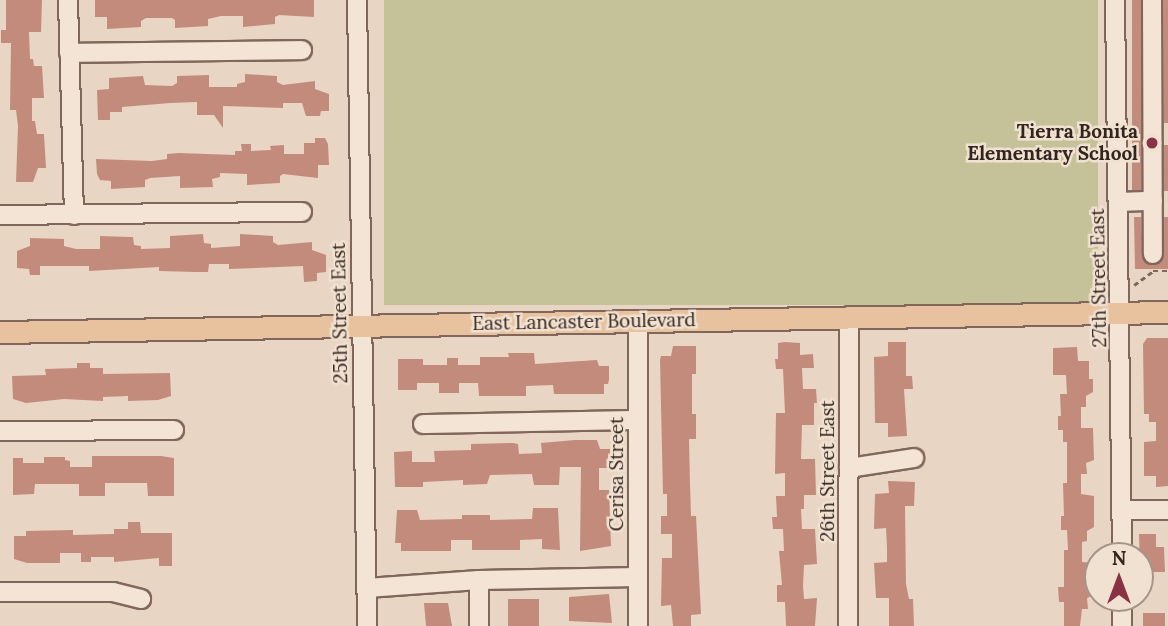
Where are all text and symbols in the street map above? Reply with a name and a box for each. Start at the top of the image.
place label: Tierra Bonita Elementary School [967,121,1138,165]
marker: Tierra Bonita Elementary School [1144,135,1160,151]
street label: 27th Street East [1086,208,1112,348]
street label: 25th Street East [327,242,353,384]
street label: East Lancaster Boulevard [472,309,696,335]
street label: 26th Street East [817,400,839,542]
street label: Cerisa Street [606,417,628,531]
north arrow [1084,542,1154,612]
text: N [1112,546,1126,570]

